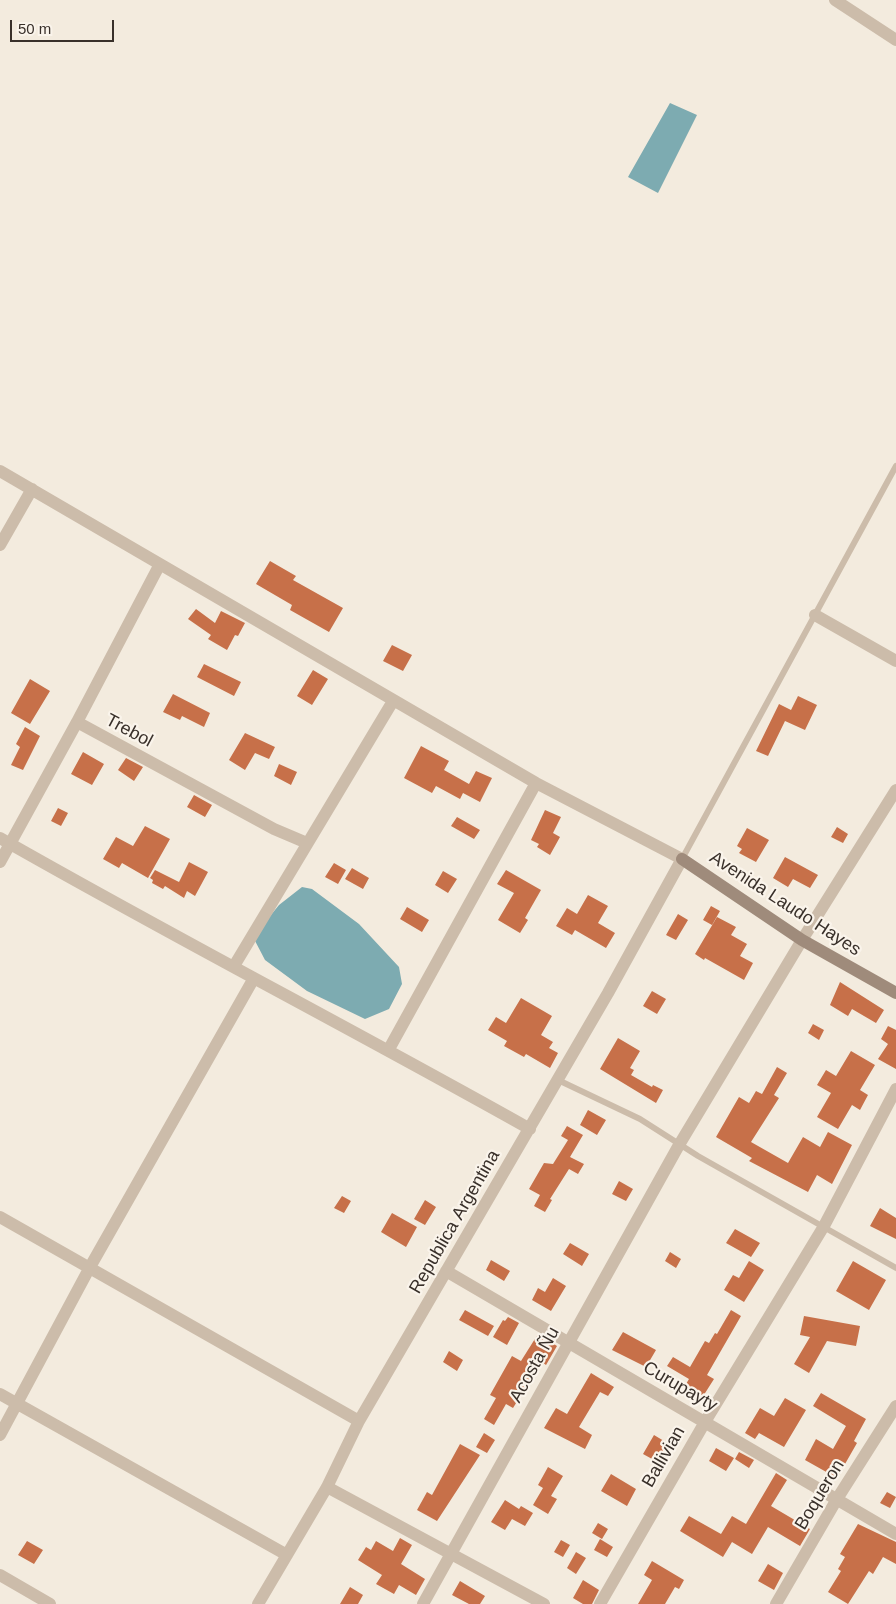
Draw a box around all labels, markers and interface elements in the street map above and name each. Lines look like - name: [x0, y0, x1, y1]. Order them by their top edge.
- scale bar: [12, 10, 116, 42]
- text: 50 m: [18, 20, 51, 37]
- street label: Trebol: [102, 710, 156, 752]
- street label: Avenida Laudo Hayes: [705, 847, 865, 961]
- street label: Republica Argentina: [405, 1146, 505, 1298]
- street label: Acosta Ñu: [505, 1323, 565, 1407]
- street label: Curupayty: [639, 1357, 721, 1417]
- street label: Ballivian: [638, 1423, 690, 1491]
- street label: Boqueron: [791, 1456, 849, 1534]

